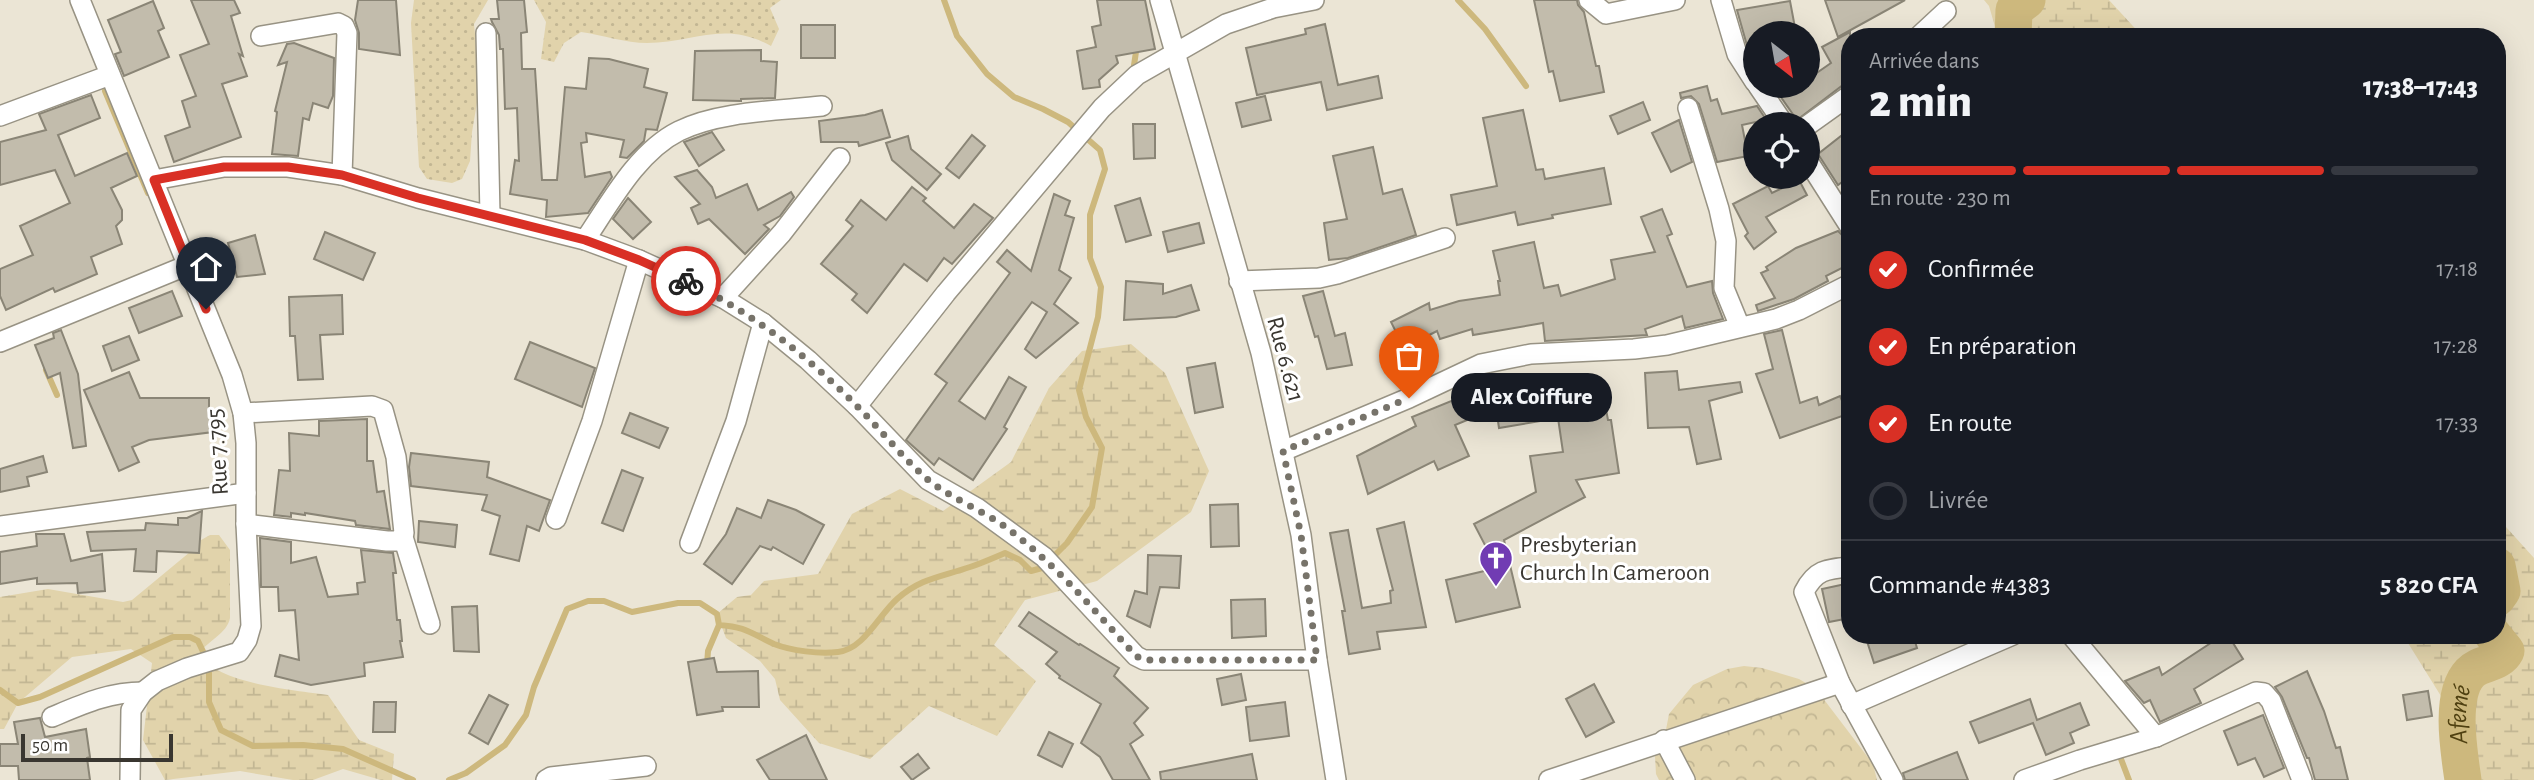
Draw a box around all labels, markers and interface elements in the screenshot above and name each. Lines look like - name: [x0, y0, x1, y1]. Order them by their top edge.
- north arrow: [1743, 21, 1820, 98]
- map controls: [1743, 21, 1820, 189]
- text: Arrivée dans: [1869, 50, 1980, 73]
- text: 17:38–17:43: [2363, 74, 2478, 100]
- text: 2 min: [1869, 79, 1972, 125]
- button: locate: [1743, 112, 1820, 189]
- text: En route · 230 m: [1869, 187, 2011, 210]
- pin: [176, 237, 236, 309]
- courier: [651, 246, 721, 316]
- icon: home: [187, 248, 225, 286]
- icon: check: [1869, 251, 1907, 289]
- text: Confirmée: [1928, 256, 2034, 282]
- text: 17:18: [2436, 258, 2478, 281]
- icon: bike: [667, 262, 705, 300]
- street label: Rue 6.621: [1262, 314, 1308, 405]
- pin: [1379, 326, 1439, 398]
- icon: check: [1869, 328, 1907, 366]
- text: En préparation: [1928, 333, 2077, 359]
- text: 17:28: [2434, 335, 2478, 358]
- icon: bag: [1390, 337, 1428, 375]
- callout: Alex Coiffure: [1451, 374, 1612, 422]
- text: Alex Coiffure: [1471, 386, 1592, 409]
- icon: check: [1869, 405, 1907, 443]
- street label: Rue 7.795: [203, 408, 233, 496]
- text: En route: [1928, 410, 2012, 436]
- text: 17:33: [2436, 412, 2478, 435]
- text: Livrée: [1928, 487, 1988, 513]
- place label: Presbyterian Church In Cameroon: [1520, 533, 1710, 585]
- church icon: Presbyterian Church In Cameroon: [1477, 539, 1515, 588]
- text: Commande #4383: [1869, 572, 2050, 598]
- text: 5 820 CFA: [2380, 572, 2478, 598]
- water label: Afemé: [2445, 681, 2476, 746]
- scale bar: [21, 731, 173, 763]
- text: 50 m: [32, 736, 68, 755]

